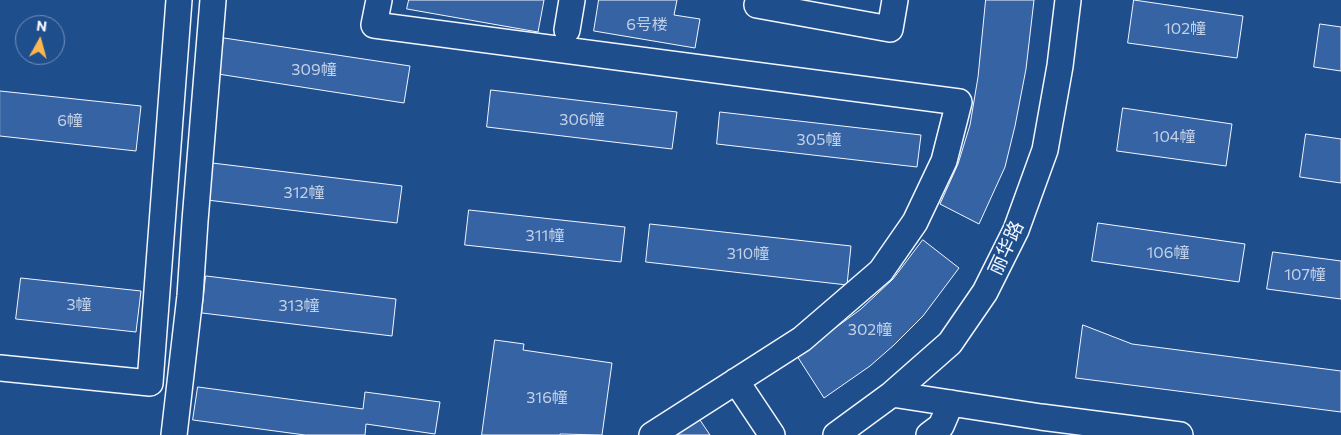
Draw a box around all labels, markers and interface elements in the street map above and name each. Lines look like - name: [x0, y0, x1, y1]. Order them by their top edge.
- north arrow: [15, 15, 65, 65]
- house number: 6号楼: [626, 15, 668, 35]
- text: N: [36, 17, 48, 35]
- house number: 102幢: [1164, 19, 1206, 39]
- house number: 309幢: [291, 60, 337, 80]
- house number: 306幢: [559, 110, 605, 130]
- house number: 6幢: [57, 111, 83, 131]
- house number: 104幢: [1153, 127, 1195, 147]
- house number: 305幢: [797, 130, 841, 150]
- house number: 312幢: [284, 183, 324, 203]
- street label: 丽华路: [984, 217, 1028, 279]
- house number: 311幢: [526, 226, 564, 246]
- house number: 106幢: [1147, 243, 1189, 263]
- house number: 310幢: [727, 244, 769, 264]
- house number: 107幢: [1284, 265, 1326, 285]
- house number: 3幢: [66, 295, 92, 315]
- house number: 313幢: [278, 296, 320, 316]
- house number: 302幢: [848, 320, 892, 340]
- house number: 316幢: [526, 388, 568, 408]

